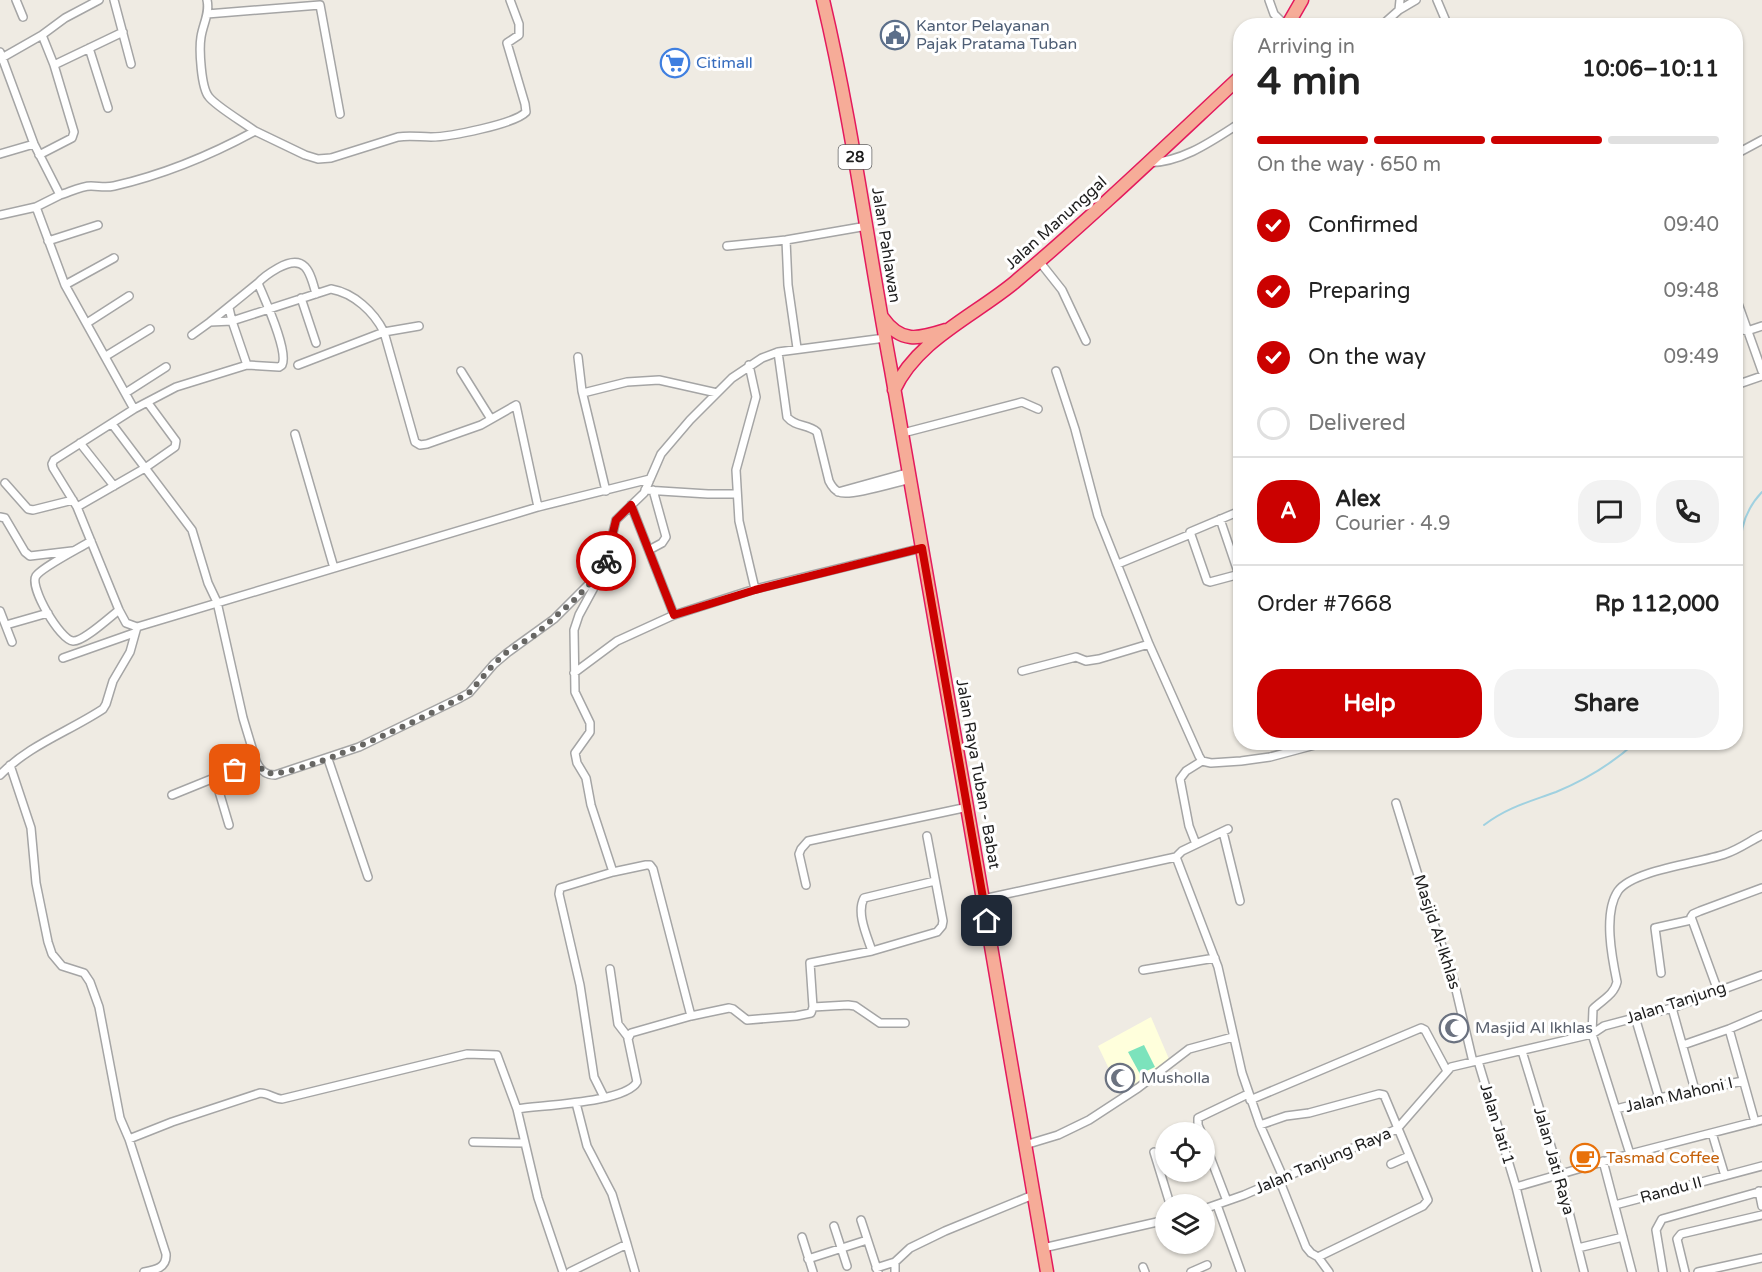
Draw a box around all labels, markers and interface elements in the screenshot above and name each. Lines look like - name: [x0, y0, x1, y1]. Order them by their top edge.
- place label: Kantor Pelayanan Pajak Pratama Tuban: [916, 16, 1077, 54]
- public building icon: Kantor Pelayanan Pajak Pratama Tuban: [879, 19, 911, 51]
- text: Arriving in: [1257, 35, 1355, 59]
- supermarket icon: Citimall: [659, 47, 691, 79]
- place label: Citimall: [696, 53, 753, 73]
- text: 10:06–10:11: [1582, 56, 1719, 82]
- text: 4 min: [1257, 58, 1361, 105]
- road number: 28: [838, 145, 872, 169]
- text: On the way · 650 m: [1257, 153, 1441, 177]
- street label: Jalan Manunggal: [1001, 172, 1111, 274]
- street label: Jalan Pahlawan: [867, 186, 905, 304]
- icon: check: [1257, 209, 1290, 242]
- text: Confirmed: [1308, 212, 1418, 238]
- text: 09:40: [1664, 213, 1719, 237]
- icon: check: [1257, 275, 1290, 308]
- text: Preparing: [1308, 278, 1411, 304]
- text: 09:48: [1664, 279, 1719, 303]
- icon: check: [1257, 341, 1290, 374]
- text: On the way: [1308, 344, 1426, 370]
- text: 09:49: [1664, 345, 1719, 369]
- text: Delivered: [1308, 410, 1406, 436]
- button: chat: [1578, 480, 1641, 543]
- button: phone: [1656, 480, 1719, 543]
- text: Alex: [1335, 486, 1381, 512]
- text: A: [1280, 498, 1297, 524]
- text: Courier · 4.9: [1335, 512, 1450, 536]
- courier: [576, 531, 636, 591]
- icon: bike: [590, 545, 623, 578]
- text: Order #7668: [1257, 591, 1392, 617]
- text: Rp 112,000: [1595, 591, 1719, 617]
- button: Help: [1257, 669, 1482, 738]
- button: Share: [1494, 669, 1719, 738]
- street label: Jalan Raya Tuban - Babat: [951, 677, 1005, 871]
- pin: [209, 744, 260, 795]
- icon: bag: [218, 753, 251, 786]
- street label: Masjid Al-Ikhlas: [1409, 872, 1465, 992]
- pin: [961, 895, 1012, 946]
- icon: home: [970, 904, 1003, 937]
- street label: Jalan Tanjung: [1623, 977, 1729, 1029]
- mosque icon: Masjid Al Ikhlas: [1438, 1012, 1470, 1044]
- place label: Masjid Al Ikhlas: [1475, 1018, 1593, 1038]
- mosque icon: Musholla: [1104, 1062, 1136, 1094]
- place label: Musholla: [1141, 1068, 1210, 1088]
- street label: Jalan Mahoni I: [1623, 1073, 1735, 1117]
- street label: Jalan Jati 1: [1475, 1081, 1519, 1167]
- street label: Jalan Jati Raya: [1529, 1105, 1579, 1217]
- map controls: [1155, 1122, 1215, 1254]
- button: locate: [1155, 1122, 1215, 1182]
- street label: Jalan Tanjung Raya: [1252, 1123, 1394, 1199]
- cafe icon: Tasmad Coffee: [1569, 1142, 1601, 1174]
- place label: Tasmad Coffee: [1606, 1148, 1720, 1168]
- street label: Randu II: [1638, 1172, 1704, 1208]
- button: layers: [1155, 1194, 1215, 1254]

